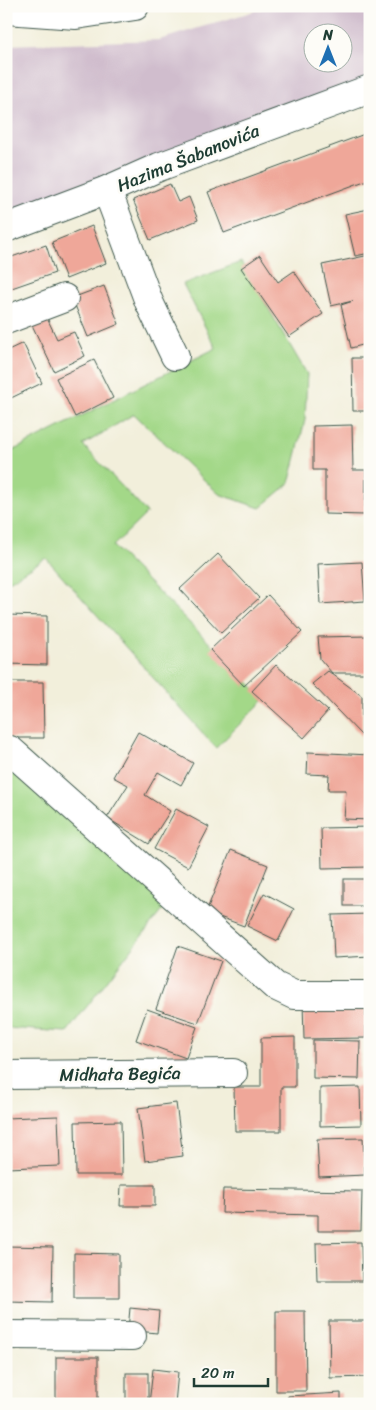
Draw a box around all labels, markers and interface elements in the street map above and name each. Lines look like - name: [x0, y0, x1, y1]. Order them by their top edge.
- north arrow: [304, 22, 354, 72]
- text: N: [322, 23, 333, 48]
- street label: Hazima Šabanovića: [112, 114, 265, 201]
- street label: Midhata Begića: [59, 1057, 181, 1091]
- scale bar: [194, 1355, 267, 1387]
- text: 20 m: [201, 1360, 235, 1386]

